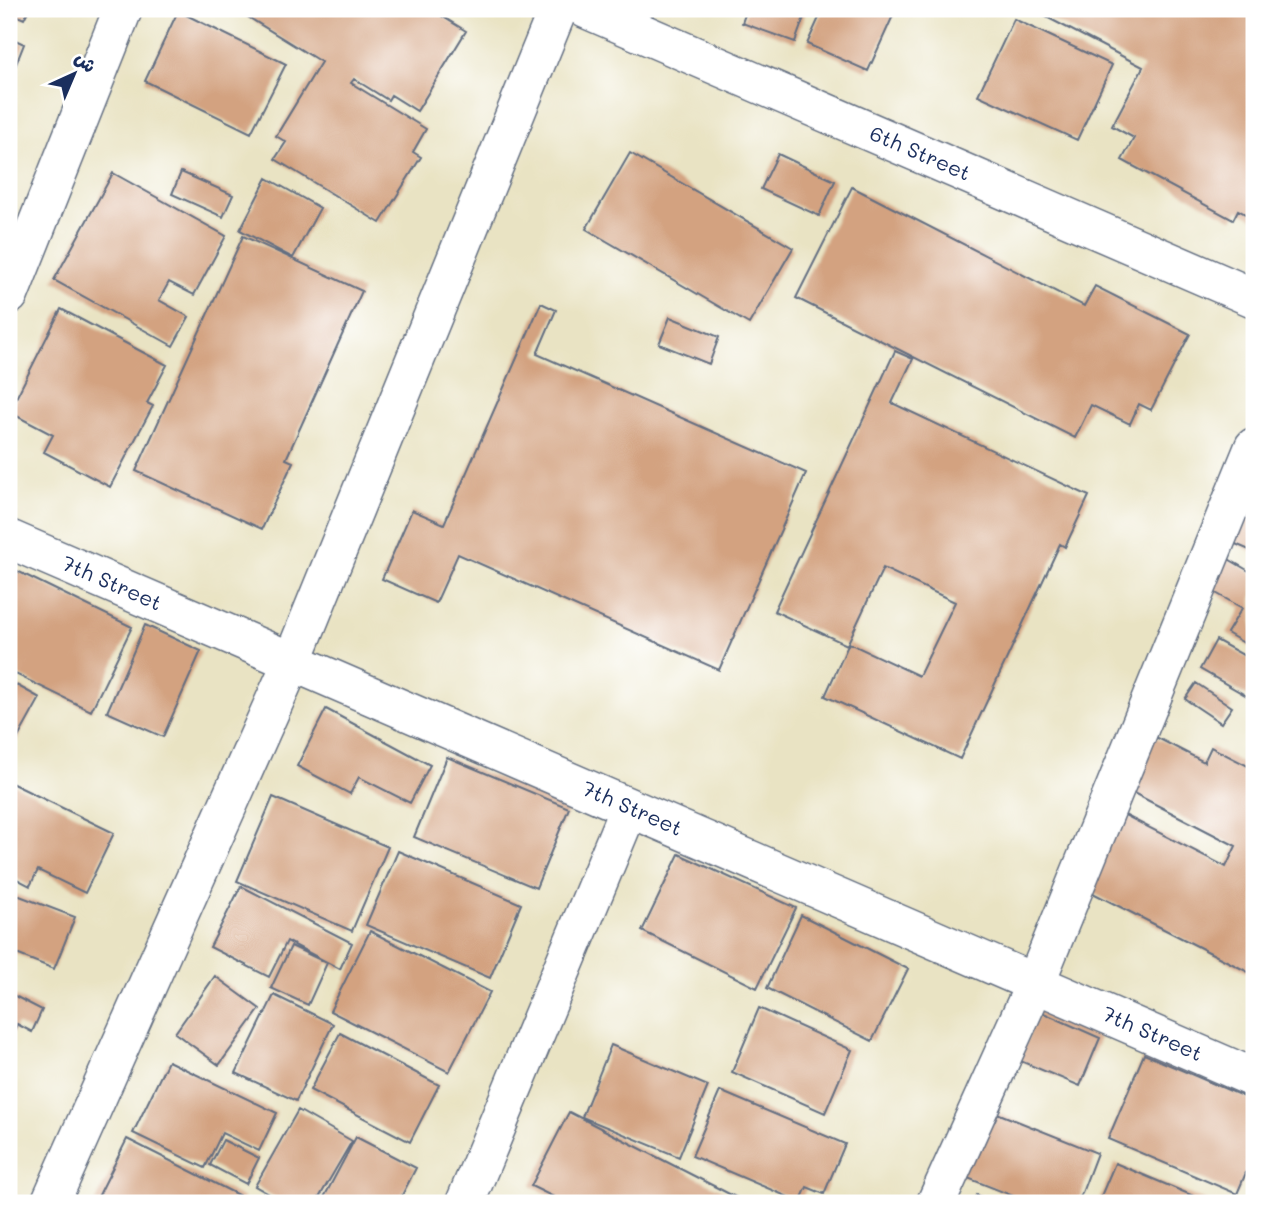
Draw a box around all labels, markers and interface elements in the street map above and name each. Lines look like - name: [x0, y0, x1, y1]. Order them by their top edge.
- north arrow: [38, 38, 108, 108]
- text: ش: [70, 45, 102, 78]
- street label: 6th Street: [866, 118, 975, 186]
- street label: 7th Street: [58, 549, 167, 616]
- street label: 7th Street: [579, 774, 687, 841]
- street label: 7th Street: [1099, 999, 1207, 1066]

